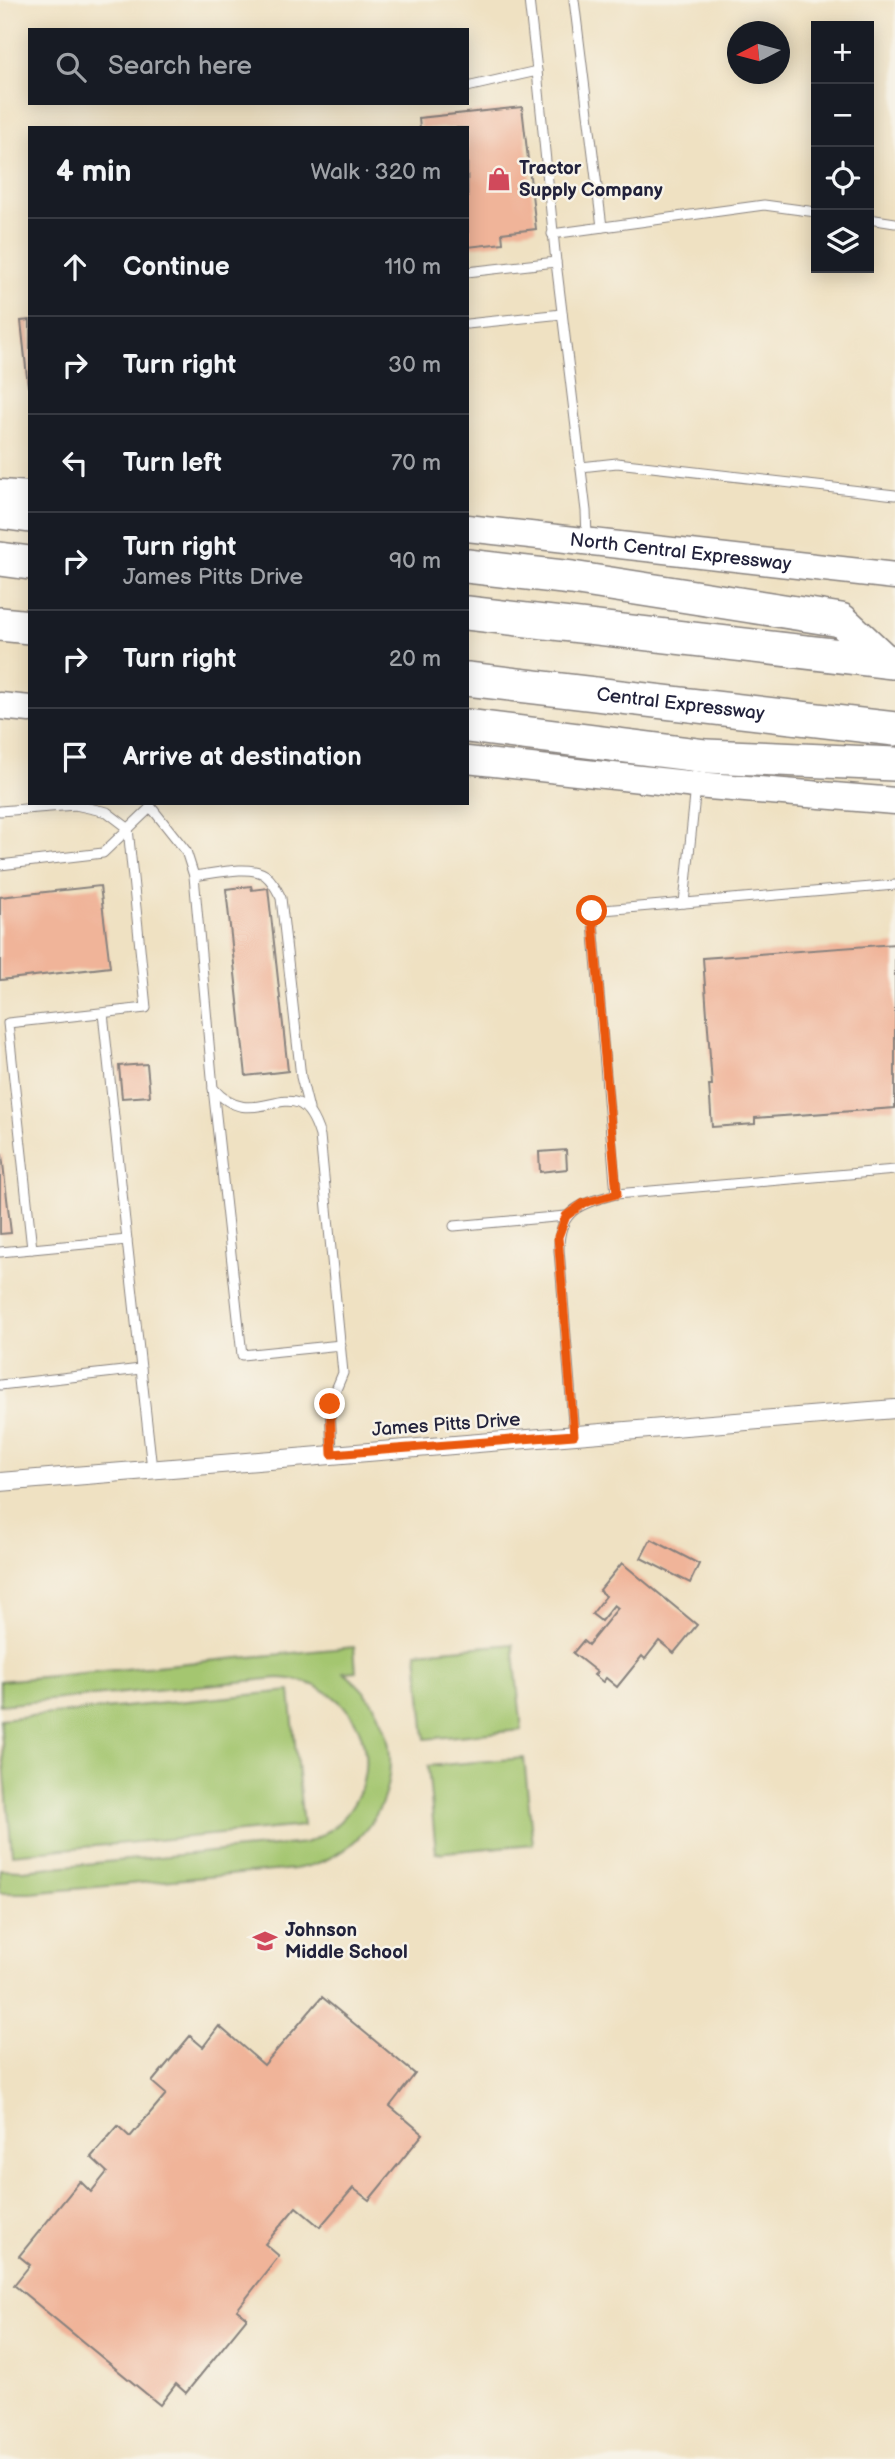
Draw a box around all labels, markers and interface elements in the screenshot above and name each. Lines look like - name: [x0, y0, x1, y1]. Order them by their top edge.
- north arrow: [727, 21, 790, 84]
- map controls: [811, 21, 874, 273]
- button: +: [811, 21, 874, 84]
- search box: [28, 28, 469, 105]
- icon: search: [52, 48, 90, 86]
- text: Search here: [108, 51, 252, 82]
- button: −: [811, 84, 874, 147]
- button: locate: [811, 147, 874, 210]
- text: 4 min: [56, 154, 131, 190]
- place label: Tractor Supply Company: [519, 157, 663, 202]
- text: Walk · 320 m: [310, 158, 441, 186]
- shop icon: Tractor Supply Company: [485, 165, 513, 193]
- button: layers: [811, 210, 874, 273]
- icon: ahead: [56, 248, 94, 286]
- text: Continue: [123, 252, 230, 283]
- text: 110 m: [384, 253, 441, 281]
- icon: right: [56, 346, 94, 384]
- text: Turn right: [123, 350, 236, 381]
- text: 30 m: [388, 351, 441, 379]
- icon: left: [56, 444, 94, 482]
- text: Turn left: [123, 448, 222, 479]
- text: 70 m: [391, 449, 441, 477]
- street label: North Central Expressway: [569, 528, 793, 576]
- text: Turn right: [123, 532, 236, 563]
- icon: right: [56, 542, 94, 580]
- text: 90 m: [389, 547, 441, 575]
- text: James Pitts Drive: [123, 563, 303, 591]
- icon: right: [56, 640, 94, 678]
- text: Turn right: [123, 644, 236, 675]
- text: 20 m: [389, 645, 441, 673]
- street label: Central Expressway: [595, 683, 766, 725]
- icon: arrive: [56, 738, 94, 776]
- text: Arrive at destination: [123, 742, 362, 773]
- route start: [576, 895, 607, 926]
- route end: [314, 1388, 345, 1419]
- street label: James Pitts Drive: [371, 1408, 521, 1442]
- place label: Johnson Middle School: [285, 1919, 408, 1964]
- school or university icon: Johnson Middle School: [251, 1927, 279, 1955]

